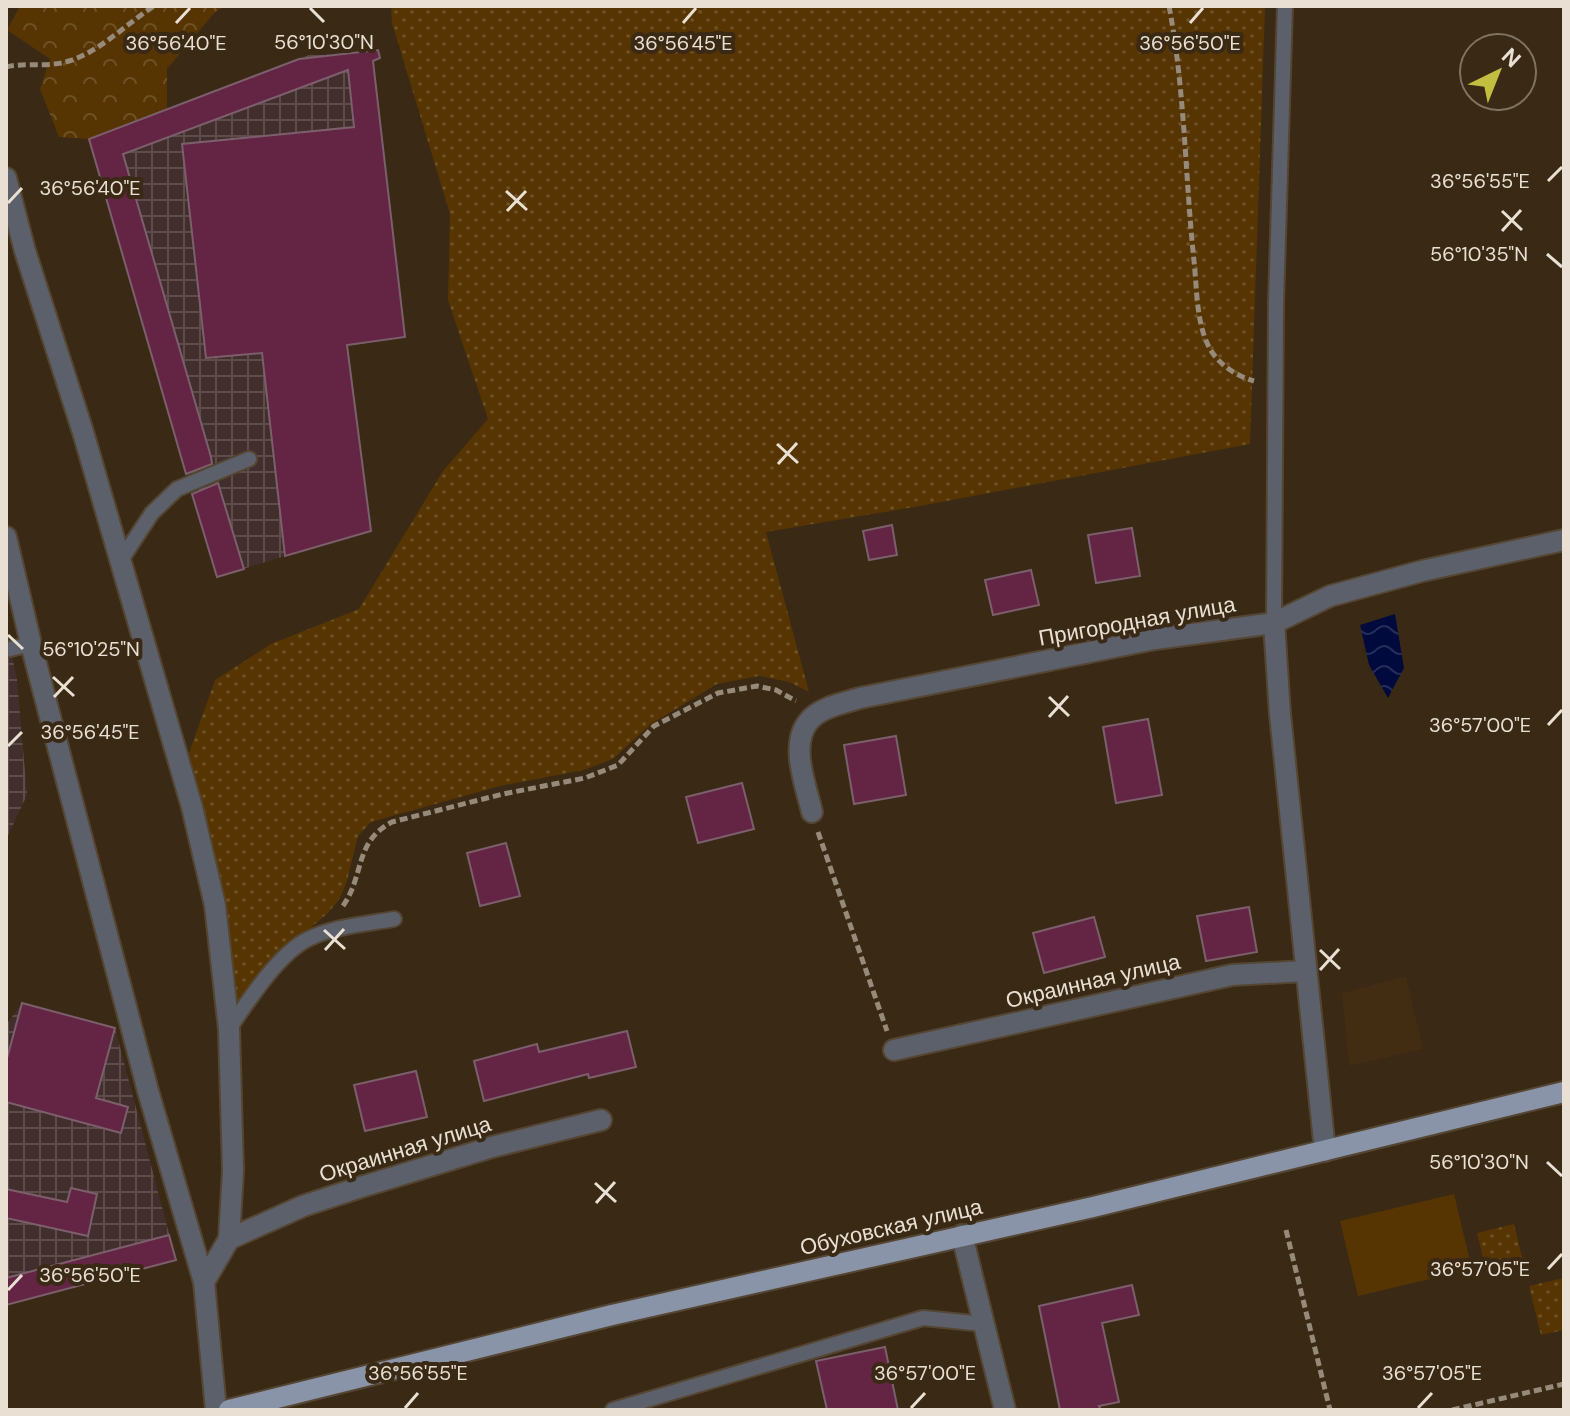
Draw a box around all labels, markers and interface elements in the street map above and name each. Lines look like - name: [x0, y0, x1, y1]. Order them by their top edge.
- text: 56°10'30"N: [274, 29, 374, 55]
- text: 36°56'40"E: [125, 30, 227, 56]
- text: 36°56'45"E: [633, 30, 733, 56]
- text: 36°56'50"E: [1139, 30, 1241, 56]
- north arrow: [1458, 32, 1538, 112]
- text: N: [1496, 42, 1527, 74]
- text: 36°56'55"E: [1430, 168, 1530, 194]
- text: 36°56'40"E: [39, 175, 141, 201]
- text: 56°10'35"N: [1430, 241, 1528, 267]
- street label: Пригородная улица: [1036, 589, 1239, 653]
- text: 56°10'25"N: [42, 636, 140, 662]
- text: 36°57'00"E: [1429, 712, 1531, 738]
- text: 36°56'45"E: [40, 719, 140, 745]
- street label: Окраинная улица: [1003, 947, 1184, 1015]
- street label: Окраинная улица: [316, 1109, 495, 1189]
- text: 56°10'30"N: [1429, 1149, 1529, 1175]
- street label: Обуховская улица: [797, 1192, 986, 1262]
- text: 36°57'05"E: [1430, 1256, 1530, 1282]
- text: 36°56'50"E: [39, 1262, 141, 1288]
- text: 36°56'55"E: [368, 1360, 468, 1386]
- text: 36°57'00"E: [874, 1360, 976, 1386]
- text: 36°57'05"E: [1382, 1360, 1482, 1386]

